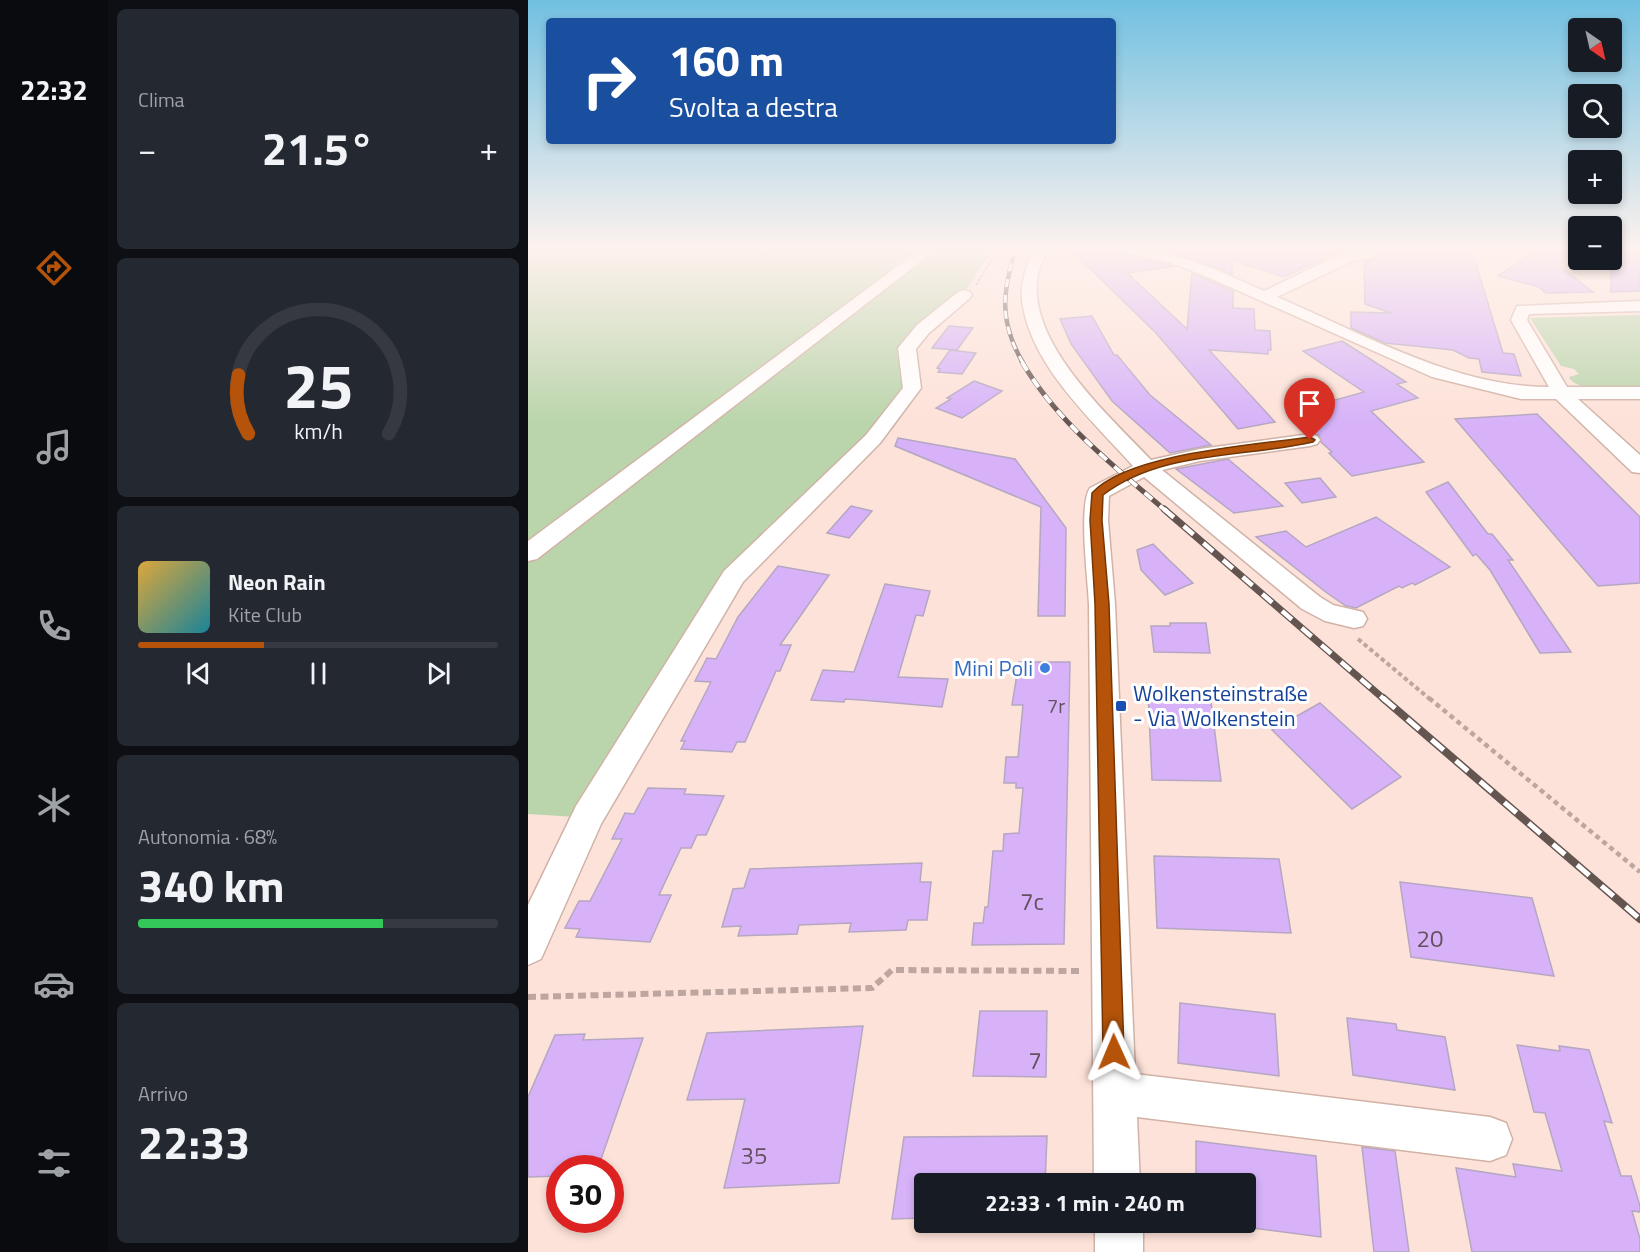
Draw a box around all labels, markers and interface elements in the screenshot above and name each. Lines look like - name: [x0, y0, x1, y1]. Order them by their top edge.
- north arrow: [1568, 18, 1622, 72]
- map controls: [1568, 18, 1622, 270]
- text: 160 m: [669, 28, 784, 92]
- icon: right: [570, 42, 648, 120]
- text: 22:32: [20, 69, 88, 110]
- text: Clima: [138, 84, 185, 115]
- button: search: [1568, 84, 1622, 138]
- text: Svolta a destra: [669, 86, 838, 127]
- text: 21.5°: [262, 114, 374, 182]
- text: −: [138, 124, 156, 174]
- text: +: [480, 124, 498, 174]
- button: +: [1568, 150, 1622, 204]
- button: −: [1568, 216, 1622, 270]
- icon: directions: [33, 247, 75, 289]
- text: 25: [283, 338, 353, 433]
- pin: [1284, 378, 1335, 440]
- icon: arrive: [1293, 387, 1326, 420]
- text: km/h: [294, 416, 342, 448]
- icon: music: [33, 426, 75, 468]
- text: Neon Rain: [228, 565, 326, 599]
- text: Kite Club: [228, 599, 302, 630]
- icon: phone: [33, 605, 75, 647]
- place label: Mini Poli: [954, 651, 1033, 685]
- icon: previous: [182, 657, 215, 690]
- icon: pause: [302, 657, 335, 690]
- icon: next: [422, 657, 455, 690]
- marker: Mini Poli: [1038, 661, 1052, 675]
- place label: Wolkensteinstraße - Via Wolkenstein: [1133, 676, 1308, 735]
- house number: 7r: [1047, 690, 1065, 721]
- marker: Wolkensteinstraße - Via Wolkenstein: [1114, 699, 1128, 713]
- icon: climate: [33, 784, 75, 826]
- text: Autonomia · 68%: [138, 821, 277, 852]
- text: 340 km: [138, 851, 284, 919]
- house number: 7c: [1020, 883, 1044, 919]
- house number: 20: [1417, 920, 1443, 956]
- icon: car: [33, 963, 75, 1005]
- position arrow: [1082, 1020, 1146, 1084]
- house number: 7: [1028, 1042, 1042, 1078]
- text: Arrivo: [138, 1078, 188, 1109]
- text: 22:33: [138, 1108, 250, 1176]
- house number: 35: [741, 1137, 767, 1173]
- icon: filters: [33, 1142, 75, 1184]
- speed limit sign: 30: [546, 1155, 624, 1233]
- text: 22:33 · 1 min · 240 m: [985, 1186, 1185, 1220]

